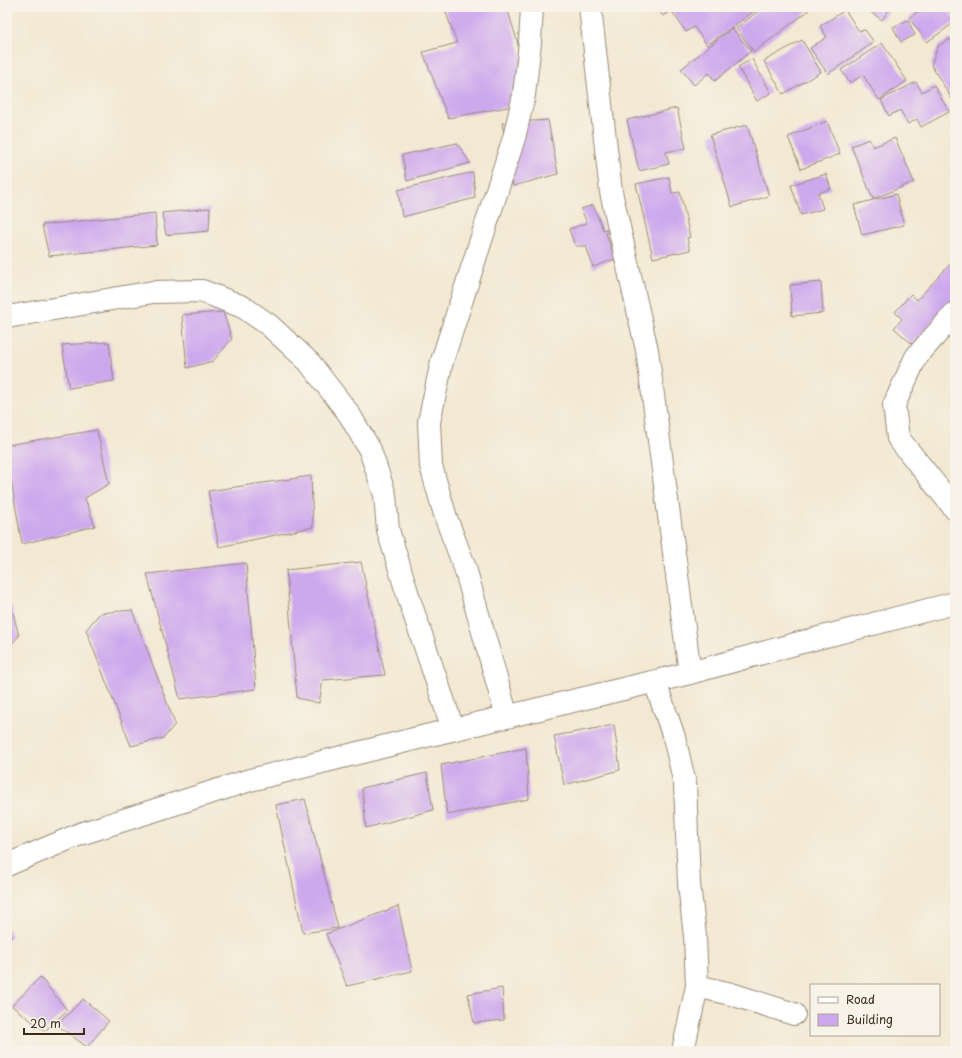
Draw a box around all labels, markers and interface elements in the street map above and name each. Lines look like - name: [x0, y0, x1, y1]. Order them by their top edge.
- legend: [810, 984, 940, 1036]
- text: Road: [846, 990, 875, 1008]
- scale bar: [24, 1010, 84, 1036]
- text: Building: [846, 1010, 893, 1028]
- text: 20 m: [30, 1014, 61, 1032]

